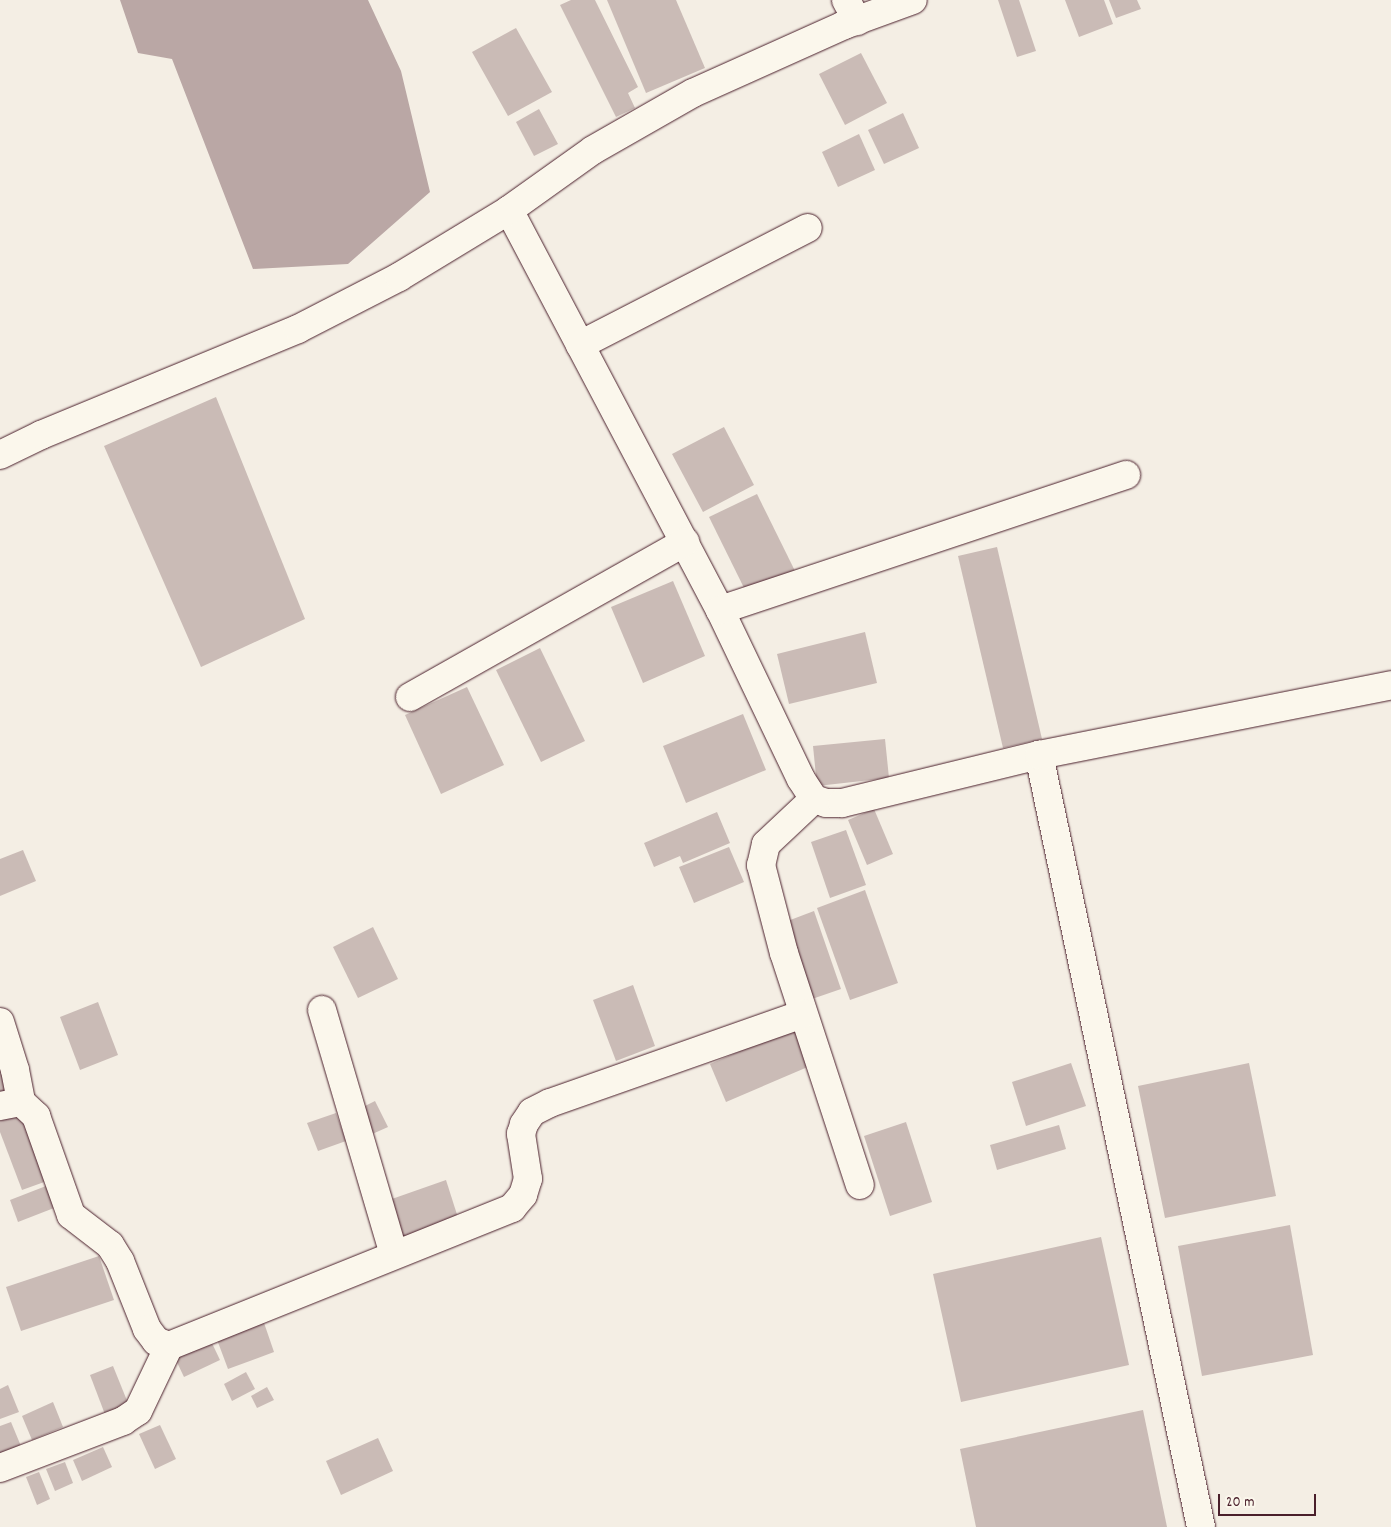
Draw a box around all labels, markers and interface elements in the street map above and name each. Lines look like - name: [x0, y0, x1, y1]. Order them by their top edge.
- scale bar: [1221, 1484, 1318, 1516]
- text: 20 m: [1226, 1492, 1254, 1514]

